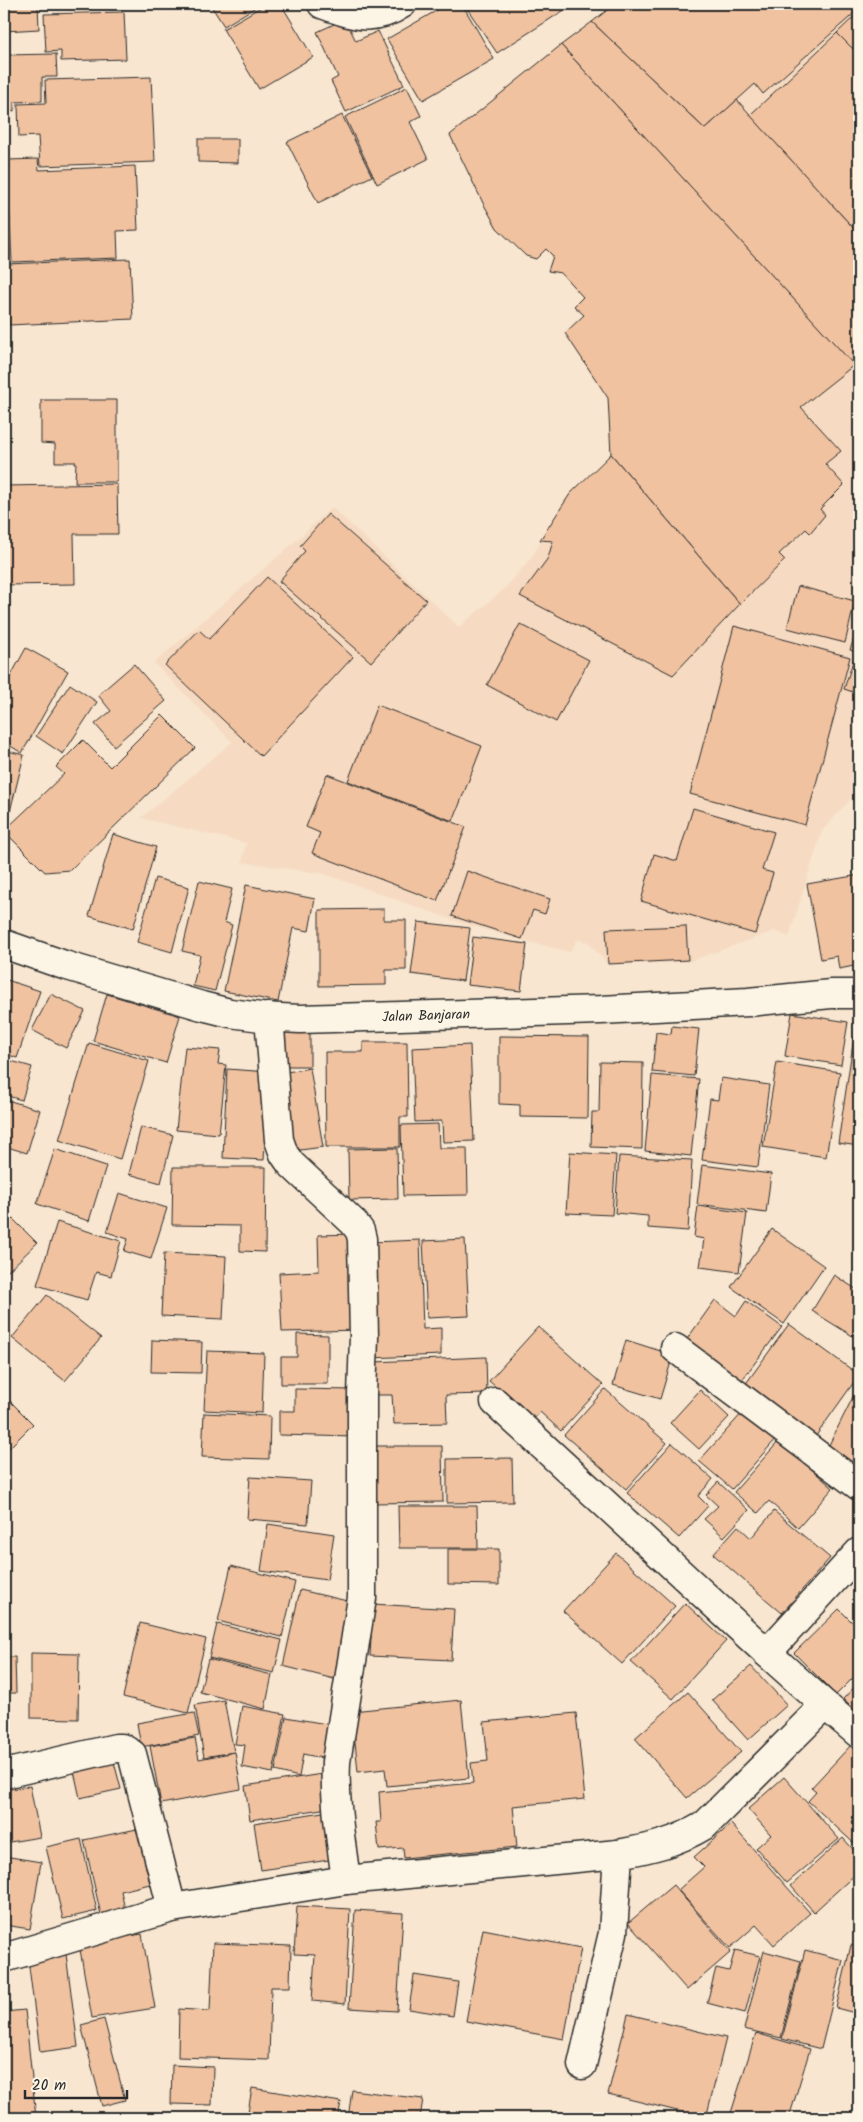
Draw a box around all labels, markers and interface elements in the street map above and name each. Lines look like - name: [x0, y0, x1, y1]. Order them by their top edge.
- street label: Jalan Banjaran: [382, 1003, 470, 1029]
- scale bar: [25, 2067, 128, 2099]
- text: 20 m: [32, 2074, 66, 2098]

